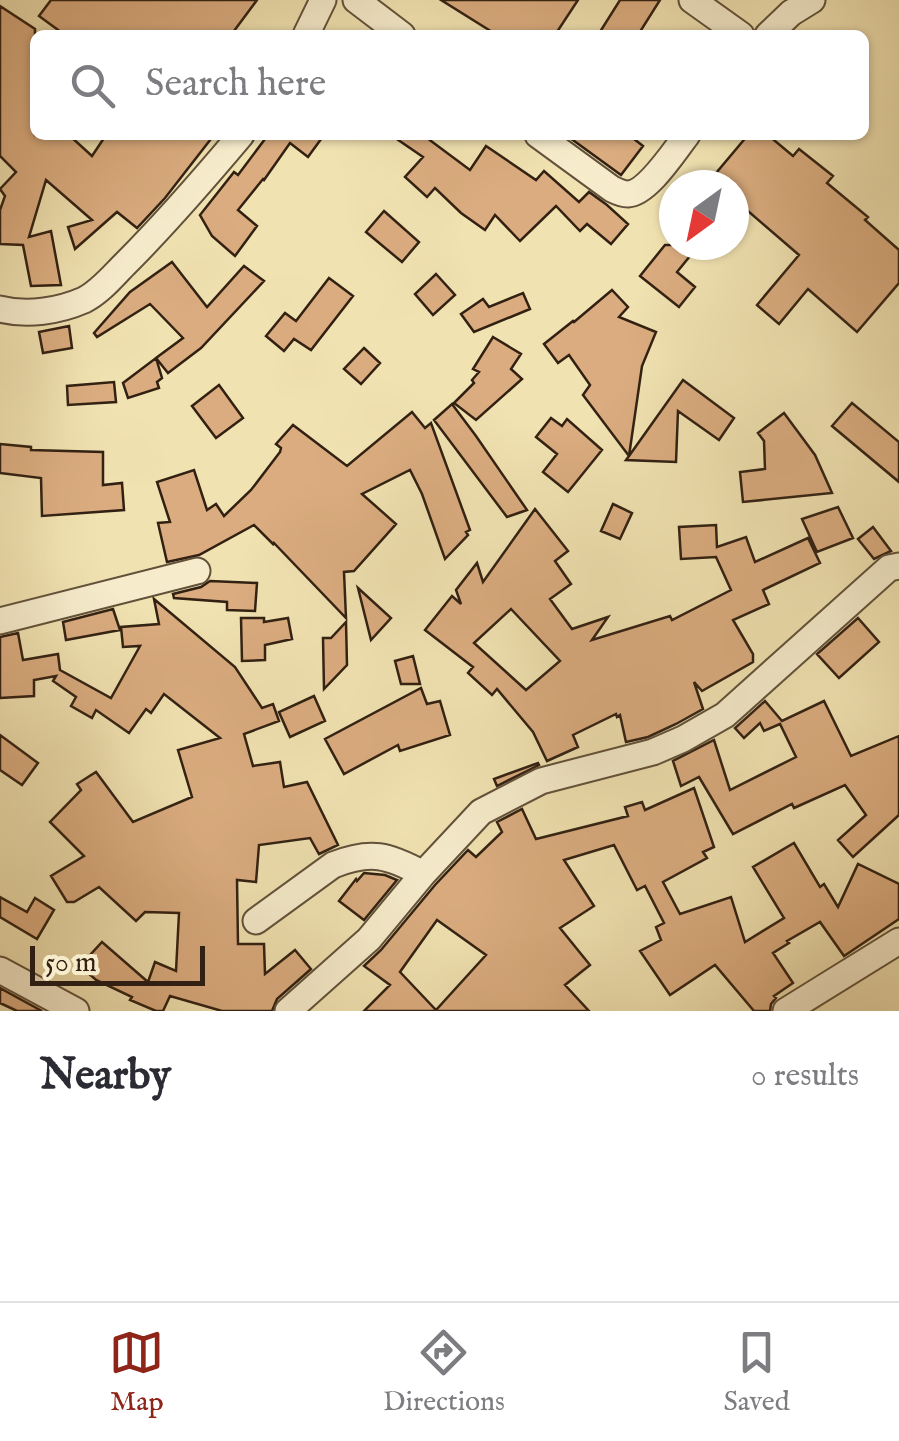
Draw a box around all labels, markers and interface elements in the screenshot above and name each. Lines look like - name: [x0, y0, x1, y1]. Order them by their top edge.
- search box: [30, 30, 869, 140]
- icon: search: [65, 58, 120, 113]
- text: Search here: [145, 61, 326, 109]
- north arrow: [659, 170, 749, 260]
- scale bar: [30, 941, 205, 986]
- text: 50 m: [45, 946, 97, 981]
- text: Nearby: [40, 1050, 171, 1103]
- text: 0 results: [751, 1056, 859, 1097]
- tab: Map: [109, 1325, 164, 1420]
- tab: Directions: [383, 1325, 505, 1420]
- tab: Saved: [723, 1325, 790, 1420]

